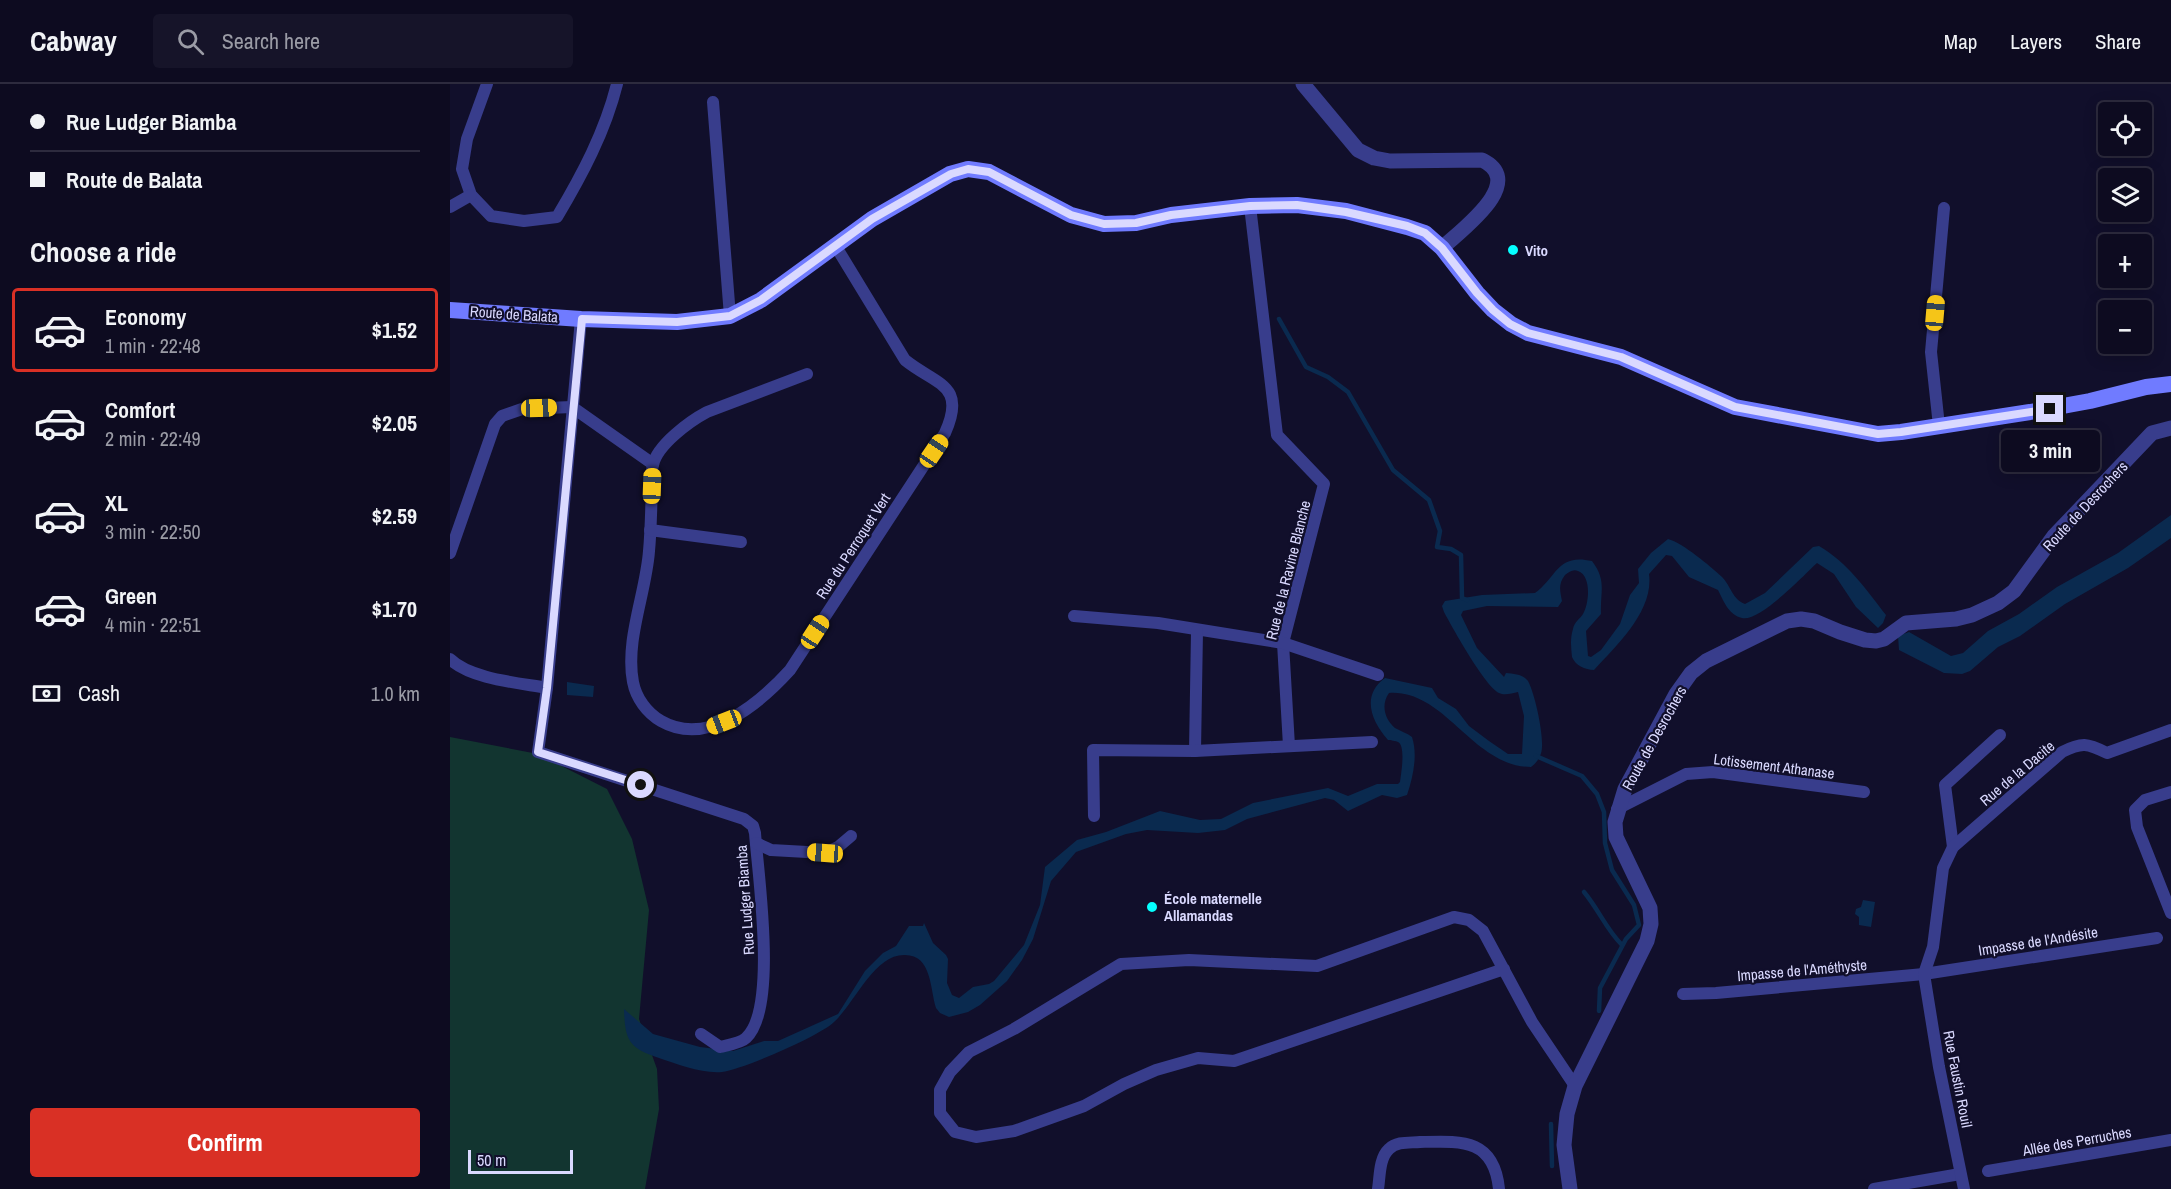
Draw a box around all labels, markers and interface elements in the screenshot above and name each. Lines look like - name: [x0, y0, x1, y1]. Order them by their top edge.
- search box: [153, 14, 573, 68]
- text: Cabway: [30, 22, 117, 60]
- icon: search: [174, 25, 207, 58]
- text: Search here: [222, 26, 320, 56]
- text: Map: [1944, 27, 1977, 56]
- text: Layers: [2010, 27, 2062, 56]
- text: Share: [2095, 27, 2141, 56]
- map controls: [2098, 102, 2152, 354]
- button: locate: [2098, 102, 2152, 156]
- text: Rue Ludger Biamba: [66, 107, 236, 137]
- text: Route de Balata: [66, 165, 202, 195]
- button: layers: [2098, 168, 2152, 222]
- text: Choose a ride: [30, 234, 176, 270]
- button: +: [2098, 234, 2152, 288]
- place label: Vito: [1525, 240, 1548, 261]
- marker: Vito: [1506, 243, 1520, 257]
- car: [1924, 294, 1946, 332]
- street label: Route de Balata: [469, 300, 559, 328]
- button: −: [2098, 300, 2152, 354]
- text: Economy: [105, 302, 186, 332]
- icon: car: [33, 303, 87, 357]
- text: $1.52: [372, 315, 417, 345]
- text: 1 min · 22:48: [105, 332, 201, 359]
- text: Comfort: [105, 395, 175, 425]
- route end: [2036, 395, 2063, 422]
- icon: car: [33, 396, 87, 450]
- car: [521, 398, 557, 418]
- text: $2.05: [372, 408, 417, 438]
- text: 2 min · 22:49: [105, 425, 201, 452]
- callout: 3 min: [2000, 430, 2100, 472]
- car: [916, 431, 952, 471]
- text: 3 min: [2029, 437, 2072, 464]
- street label: Route de Desrochers: [2038, 456, 2132, 556]
- car: [642, 468, 662, 504]
- text: XL: [105, 488, 128, 518]
- street label: Rue du Perroquet Vert: [811, 488, 895, 603]
- icon: car: [33, 489, 87, 543]
- street label: Rue de la Ravine Blanche: [1261, 498, 1316, 642]
- text: $2.59: [372, 501, 417, 531]
- text: 3 min · 22:50: [105, 518, 201, 545]
- text: Green: [105, 581, 157, 611]
- icon: car: [33, 582, 87, 636]
- text: $1.70: [372, 594, 417, 624]
- text: 4 min · 22:51: [105, 611, 201, 638]
- car: [798, 612, 832, 652]
- icon: cash: [30, 677, 63, 710]
- text: Cash: [78, 678, 120, 708]
- text: 1.0 km: [371, 680, 420, 707]
- street label: Route de Desrochers: [1617, 682, 1691, 794]
- car: [704, 707, 744, 737]
- street label: Rue de la Dacite: [1975, 735, 2059, 810]
- street label: Lotissement Athanase: [1712, 748, 1836, 784]
- route start: [627, 771, 654, 798]
- car: [806, 843, 844, 863]
- street label: Rue Ludger Biamba: [731, 844, 759, 956]
- place label: École maternelle Allamandas: [1164, 888, 1262, 926]
- marker: École maternelle Allamandas: [1145, 900, 1159, 914]
- street label: Impasse de l'Andésite: [1977, 921, 2099, 961]
- street label: Impasse de l'Améthyste: [1736, 954, 1868, 986]
- street label: Rue Faustin Rouil: [1938, 1029, 1978, 1129]
- button: Confirm: [30, 1108, 420, 1177]
- street label: Allée des Perruches: [2020, 1121, 2133, 1161]
- scale bar: [468, 1147, 573, 1174]
- text: 50 m: [477, 1149, 506, 1171]

